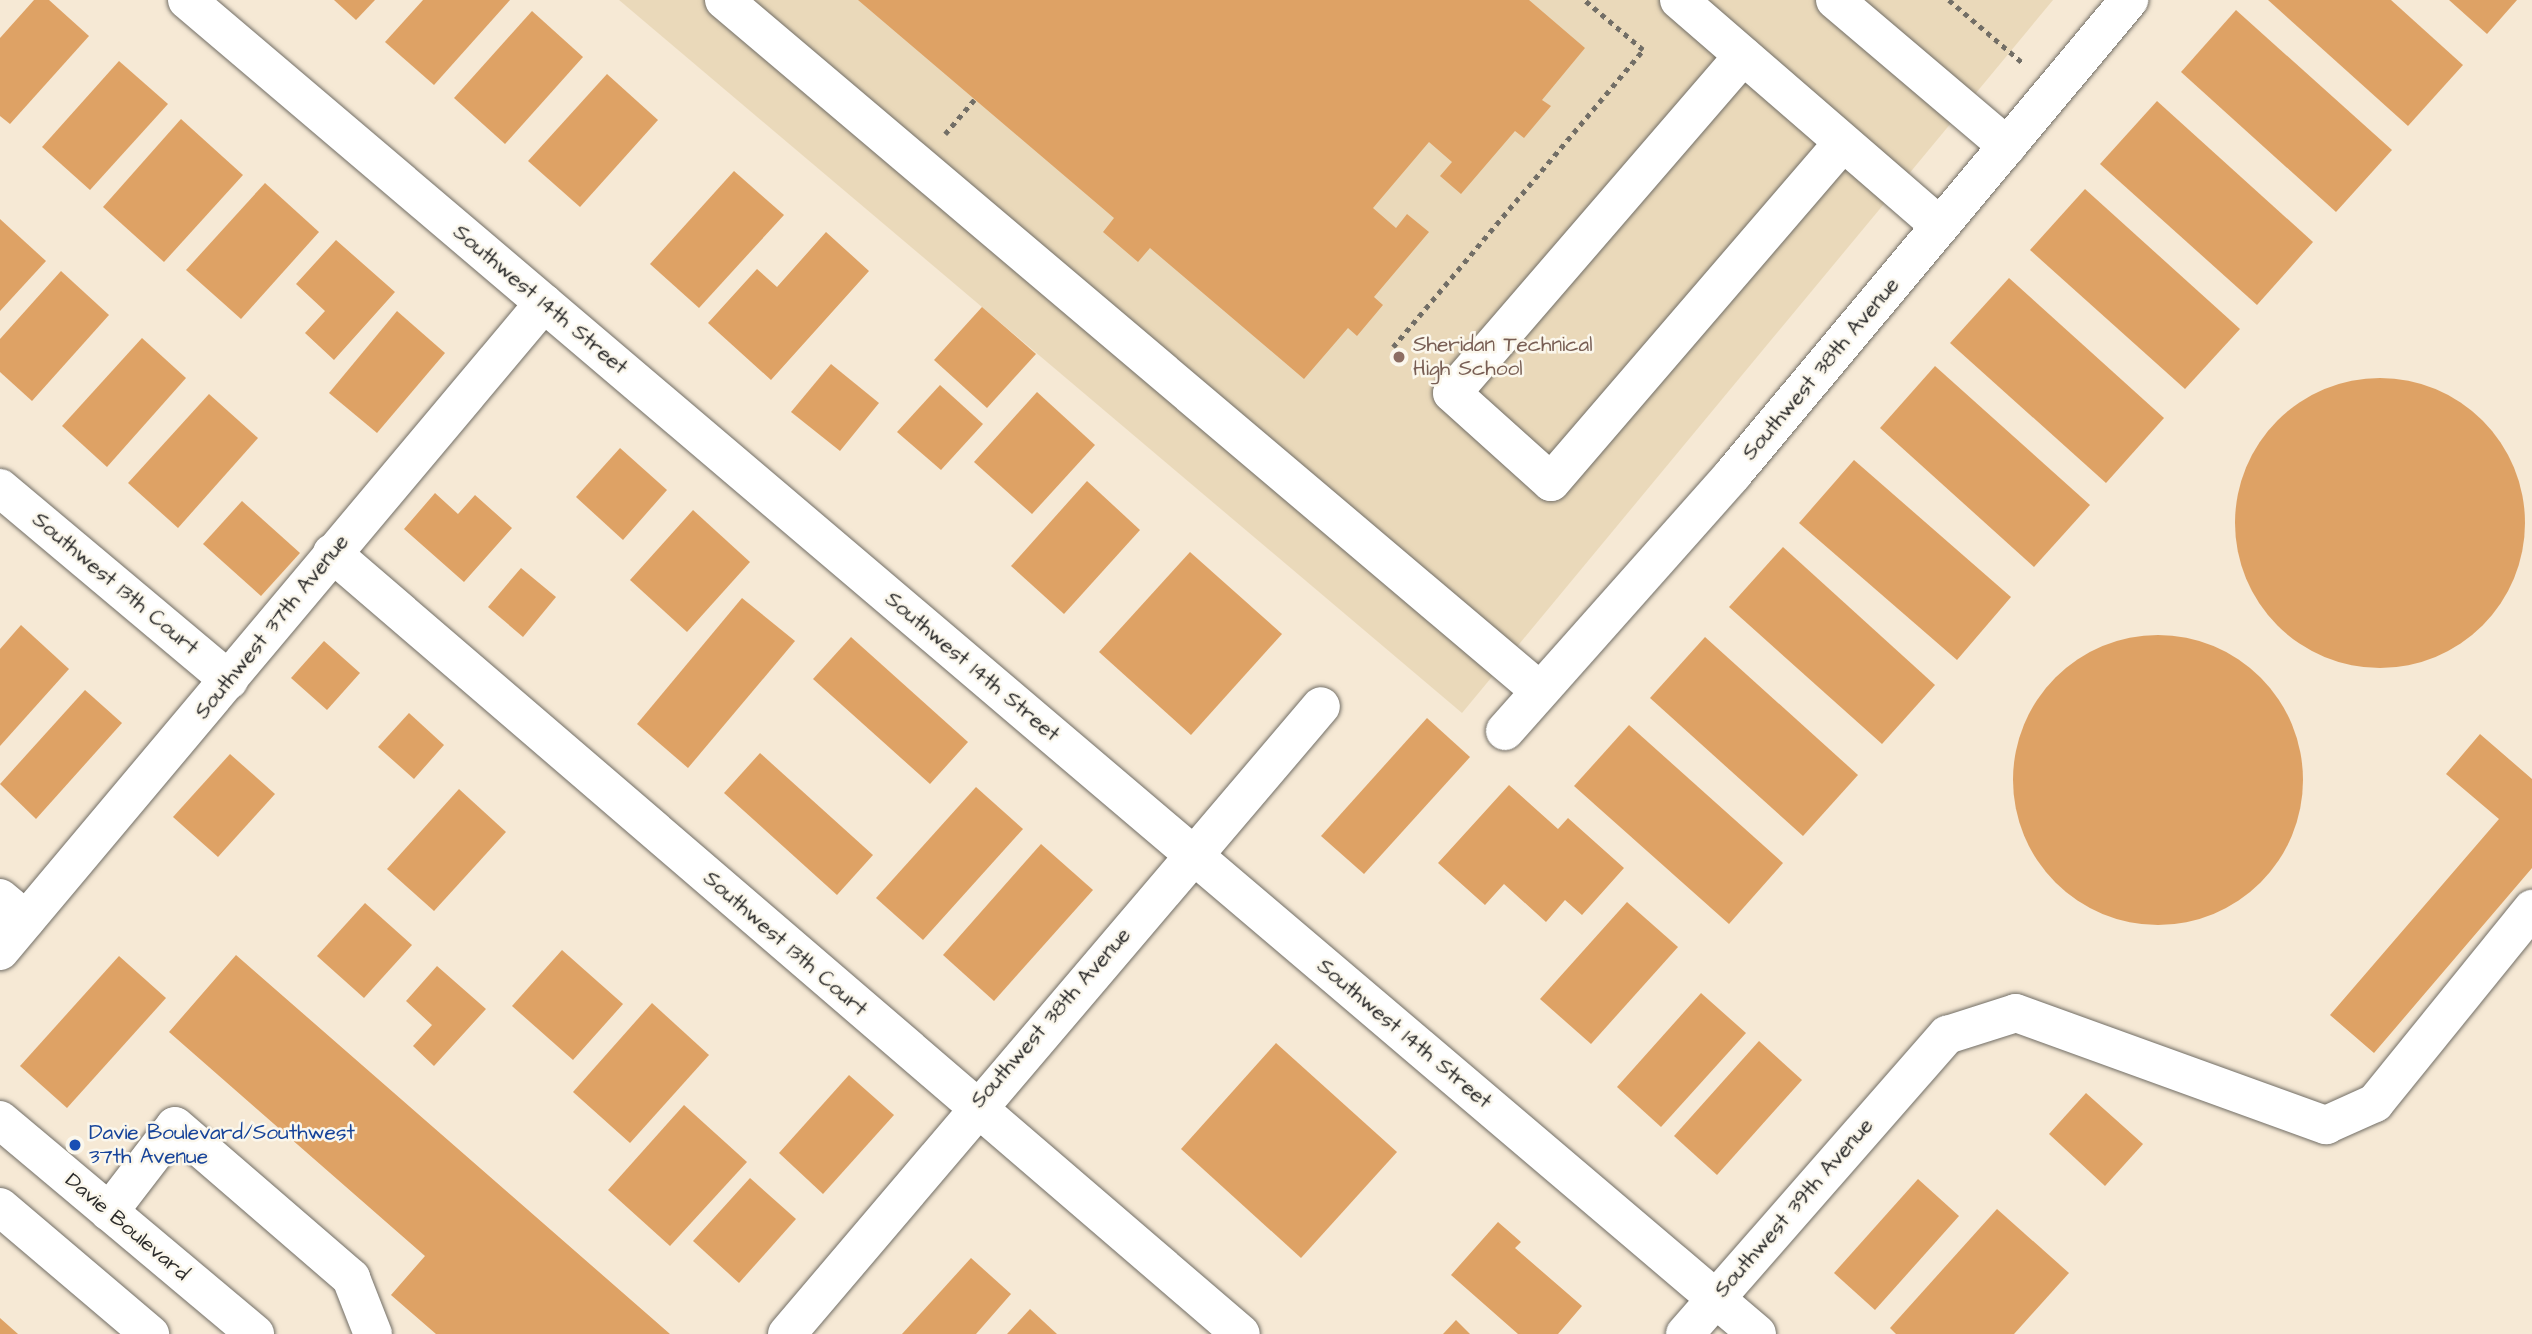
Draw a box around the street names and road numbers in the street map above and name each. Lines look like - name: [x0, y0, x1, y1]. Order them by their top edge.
- street label: Southwest 14th Street: [448, 220, 632, 380]
- street label: Southwest 38th Avenue: [1737, 273, 1905, 465]
- street label: Southwest 13th Court: [27, 507, 203, 661]
- street label: Southwest 37th Avenue: [190, 530, 354, 724]
- street label: Southwest 14th Street: [880, 587, 1064, 747]
- street label: Southwest 13th Court: [698, 866, 872, 1022]
- street label: Southwest 38th Avenue: [966, 923, 1136, 1113]
- street label: Southwest 14th Street: [1312, 954, 1496, 1114]
- street label: Southwest 39th Avenue: [1709, 1113, 1879, 1303]
- street label: Davie Boulevard: [60, 1168, 194, 1286]

